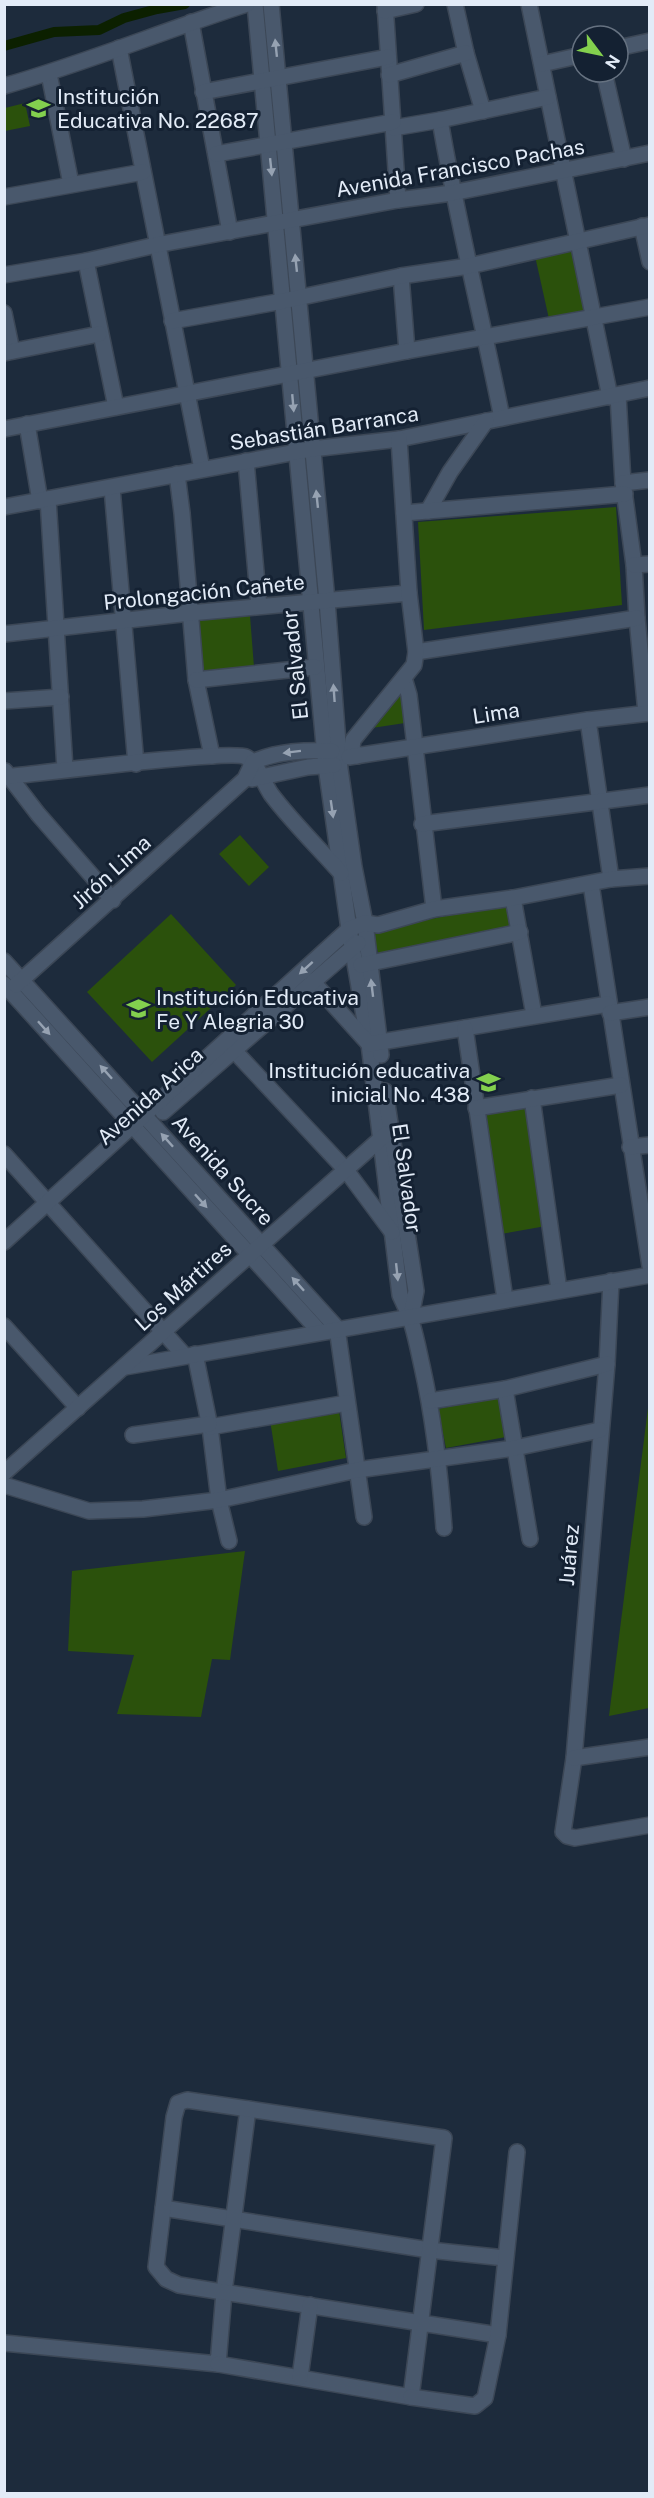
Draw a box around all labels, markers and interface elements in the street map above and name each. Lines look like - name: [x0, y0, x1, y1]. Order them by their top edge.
- north arrow: [570, 24, 630, 84]
- one-way arrow: [271, 38, 280, 57]
- text: N: [601, 51, 624, 72]
- place label: Institución Educativa No. 22687: [57, 84, 259, 133]
- school or university icon: Institución Educativa No. 22687: [26, 95, 52, 121]
- street label: Avenida Francisco Pachas: [334, 134, 586, 202]
- one-way arrow: [266, 158, 276, 177]
- one-way arrow: [291, 253, 300, 272]
- one-way arrow: [288, 394, 298, 413]
- street label: Sebastián Barranca: [228, 401, 420, 455]
- one-way arrow: [312, 489, 322, 508]
- street label: Prolongación Cañete: [102, 569, 306, 615]
- street label: El Salvador: [277, 609, 313, 721]
- one-way arrow: [329, 684, 339, 703]
- street label: Lima: [471, 697, 521, 729]
- one-way arrow: [283, 748, 302, 757]
- one-way arrow: [328, 800, 337, 819]
- street label: Jirón Lima: [66, 830, 156, 914]
- one-way arrow: [298, 961, 313, 975]
- one-way arrow: [368, 979, 377, 998]
- place label: Institución Educativa Fe Y Alegria 30: [156, 985, 359, 1034]
- school or university icon: Institución Educativa Fe Y Alegria 30: [125, 996, 151, 1022]
- one-way arrow: [37, 1020, 51, 1035]
- street label: Avenida Arica: [92, 1042, 208, 1150]
- place label: Institución educativa inicial No. 438: [268, 1058, 470, 1107]
- one-way arrow: [100, 1065, 113, 1080]
- school or university icon: Institución educativa inicial No. 438: [475, 1069, 501, 1095]
- street label: Avenida Sucre: [167, 1110, 279, 1230]
- street label: El Salvador: [387, 1122, 427, 1234]
- one-way arrow: [160, 1132, 174, 1147]
- one-way arrow: [194, 1193, 207, 1208]
- street label: Los Mártires: [130, 1236, 236, 1336]
- one-way arrow: [392, 1263, 402, 1282]
- one-way arrow: [291, 1277, 305, 1292]
- street label: Juárez: [554, 1523, 584, 1587]

